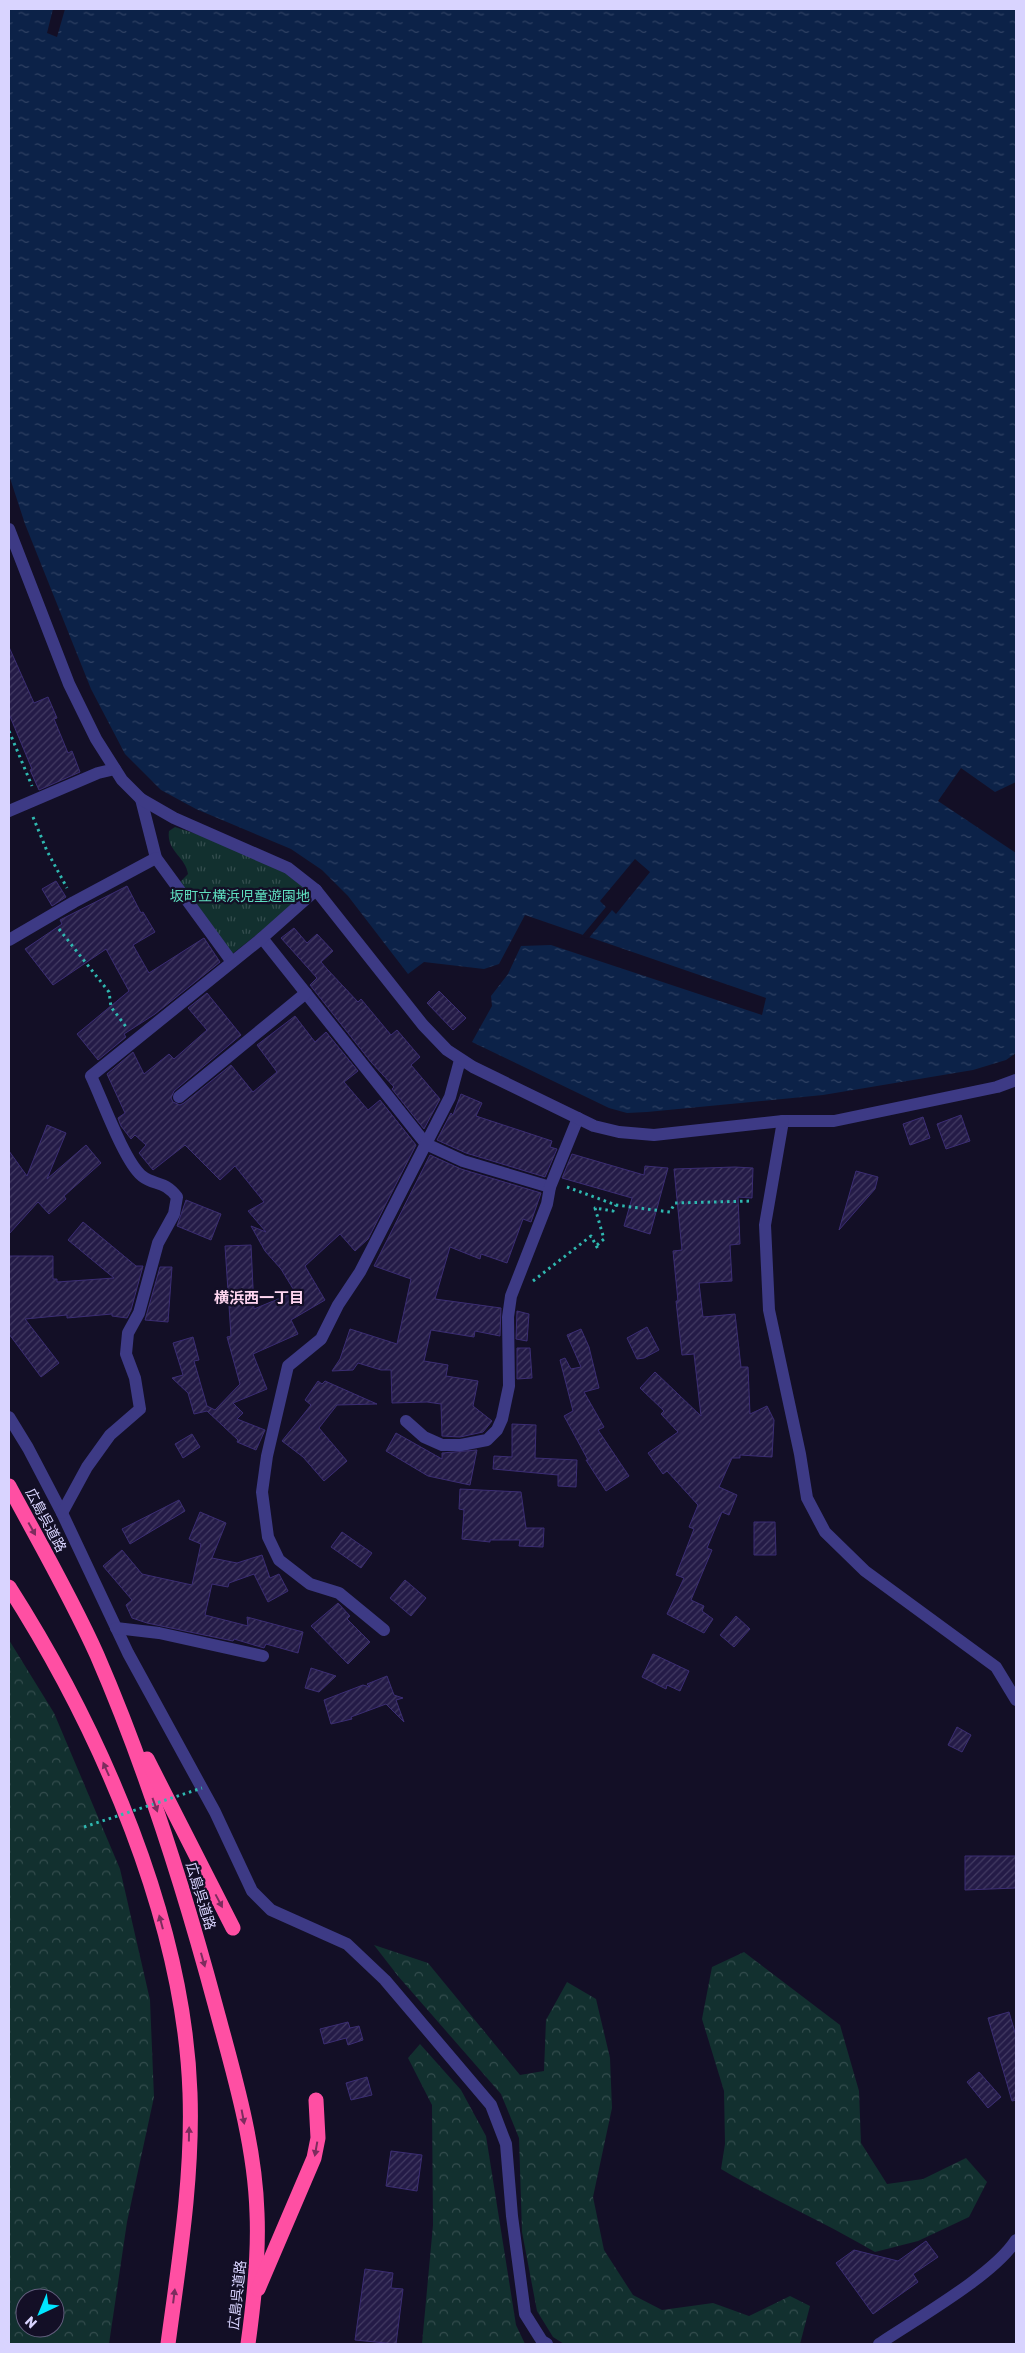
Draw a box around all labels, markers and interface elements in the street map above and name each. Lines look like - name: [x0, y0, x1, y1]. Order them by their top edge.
- park label: 坂町立横浜児童遊園地: [170, 888, 310, 905]
- district label: 横浜西一丁目: [214, 1289, 304, 1307]
- street label: 広島呉道路: [22, 1485, 69, 1555]
- one-way arrow: [28, 1521, 36, 1536]
- one-way arrow: [102, 1762, 110, 1776]
- one-way arrow: [152, 1797, 159, 1812]
- street label: 広島呉道路: [182, 1860, 219, 1932]
- one-way arrow: [215, 1894, 223, 1909]
- one-way arrow: [157, 1915, 165, 1930]
- one-way arrow: [200, 1952, 208, 1967]
- one-way arrow: [239, 2110, 247, 2125]
- one-way arrow: [186, 2126, 194, 2142]
- one-way arrow: [312, 2141, 320, 2156]
- street label: 広島呉道路: [225, 2259, 250, 2331]
- north arrow: [15, 2288, 65, 2338]
- one-way arrow: [170, 2288, 178, 2304]
- text: N: [22, 2312, 41, 2332]

